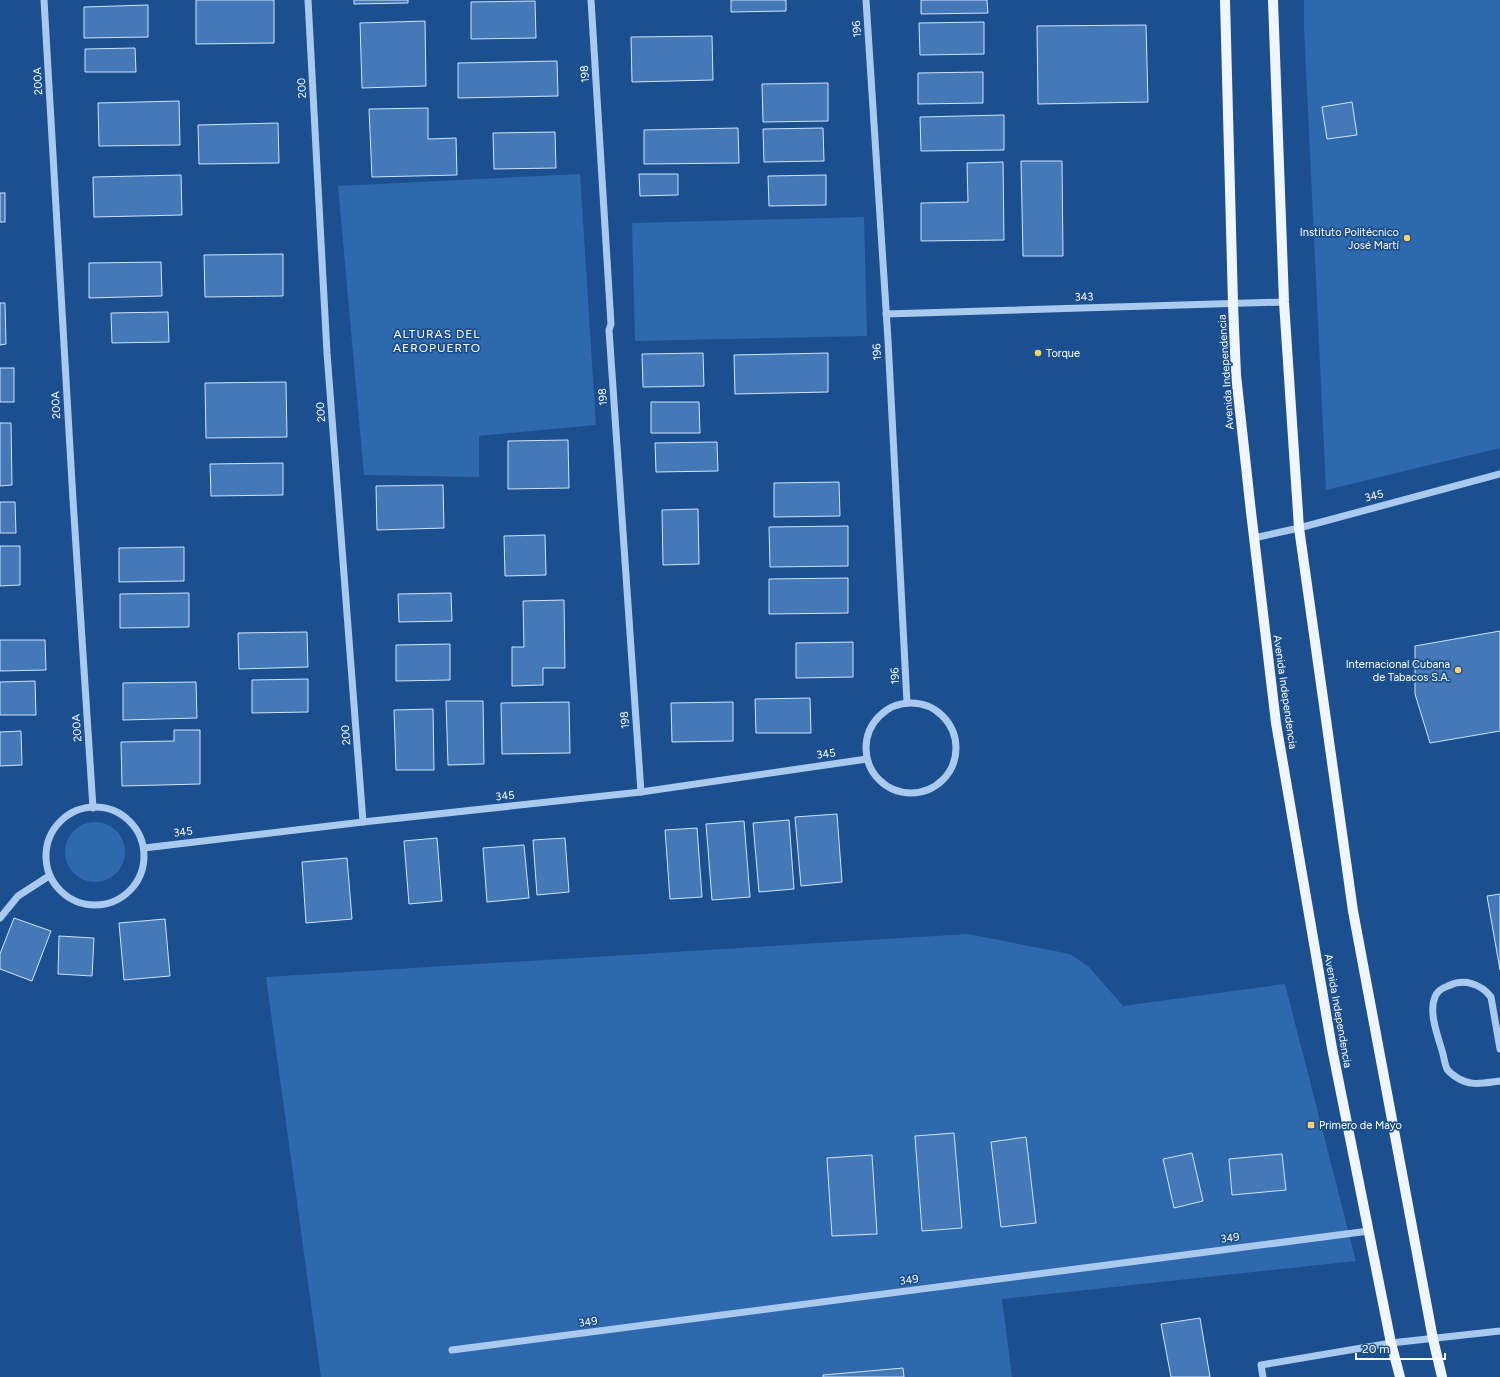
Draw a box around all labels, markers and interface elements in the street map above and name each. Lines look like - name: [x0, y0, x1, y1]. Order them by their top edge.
- street label: 196: [850, 20, 864, 38]
- street label: 198: [578, 65, 592, 83]
- street label: 200A: [31, 66, 45, 95]
- street label: 200: [295, 78, 309, 98]
- place label: Instituto Politécnico José Martí: [1300, 226, 1399, 252]
- marker: Instituto Politécnico José Martí: [1402, 233, 1412, 243]
- street label: 343: [1074, 290, 1094, 304]
- street label: Avenida Independencia: [1215, 314, 1237, 430]
- district label: ALTURAS DEL AEROPUERTO: [393, 327, 481, 355]
- street label: 196: [870, 343, 884, 361]
- place label: Torque: [1046, 347, 1080, 360]
- marker: Torque: [1033, 348, 1043, 358]
- street label: 198: [596, 388, 610, 406]
- street label: 200A: [49, 390, 63, 419]
- street label: 200: [314, 401, 328, 423]
- street label: 345: [1363, 487, 1385, 505]
- street label: Avenida Independencia: [1271, 634, 1299, 750]
- place label: Internacional Cubana de Tabacos S.A.: [1346, 658, 1450, 684]
- marker: Internacional Cubana de Tabacos S.A.: [1453, 665, 1463, 675]
- street label: 196: [888, 667, 902, 685]
- street label: 198: [618, 711, 632, 729]
- street label: 200A: [70, 713, 84, 742]
- street label: 200: [339, 724, 353, 746]
- street label: 345: [816, 746, 836, 762]
- street label: 345: [495, 789, 515, 803]
- street label: 345: [173, 824, 193, 840]
- street label: Avenida Independencia: [1322, 953, 1354, 1069]
- place label: Primero de Mayo: [1319, 1119, 1402, 1132]
- marker: Primero de Mayo: [1306, 1120, 1316, 1130]
- street label: 349: [1220, 1230, 1240, 1246]
- street label: 349: [899, 1272, 919, 1288]
- street label: 349: [578, 1314, 598, 1330]
- scale bar: [1356, 1335, 1445, 1361]
- text: 20 m: [1362, 1342, 1390, 1356]

